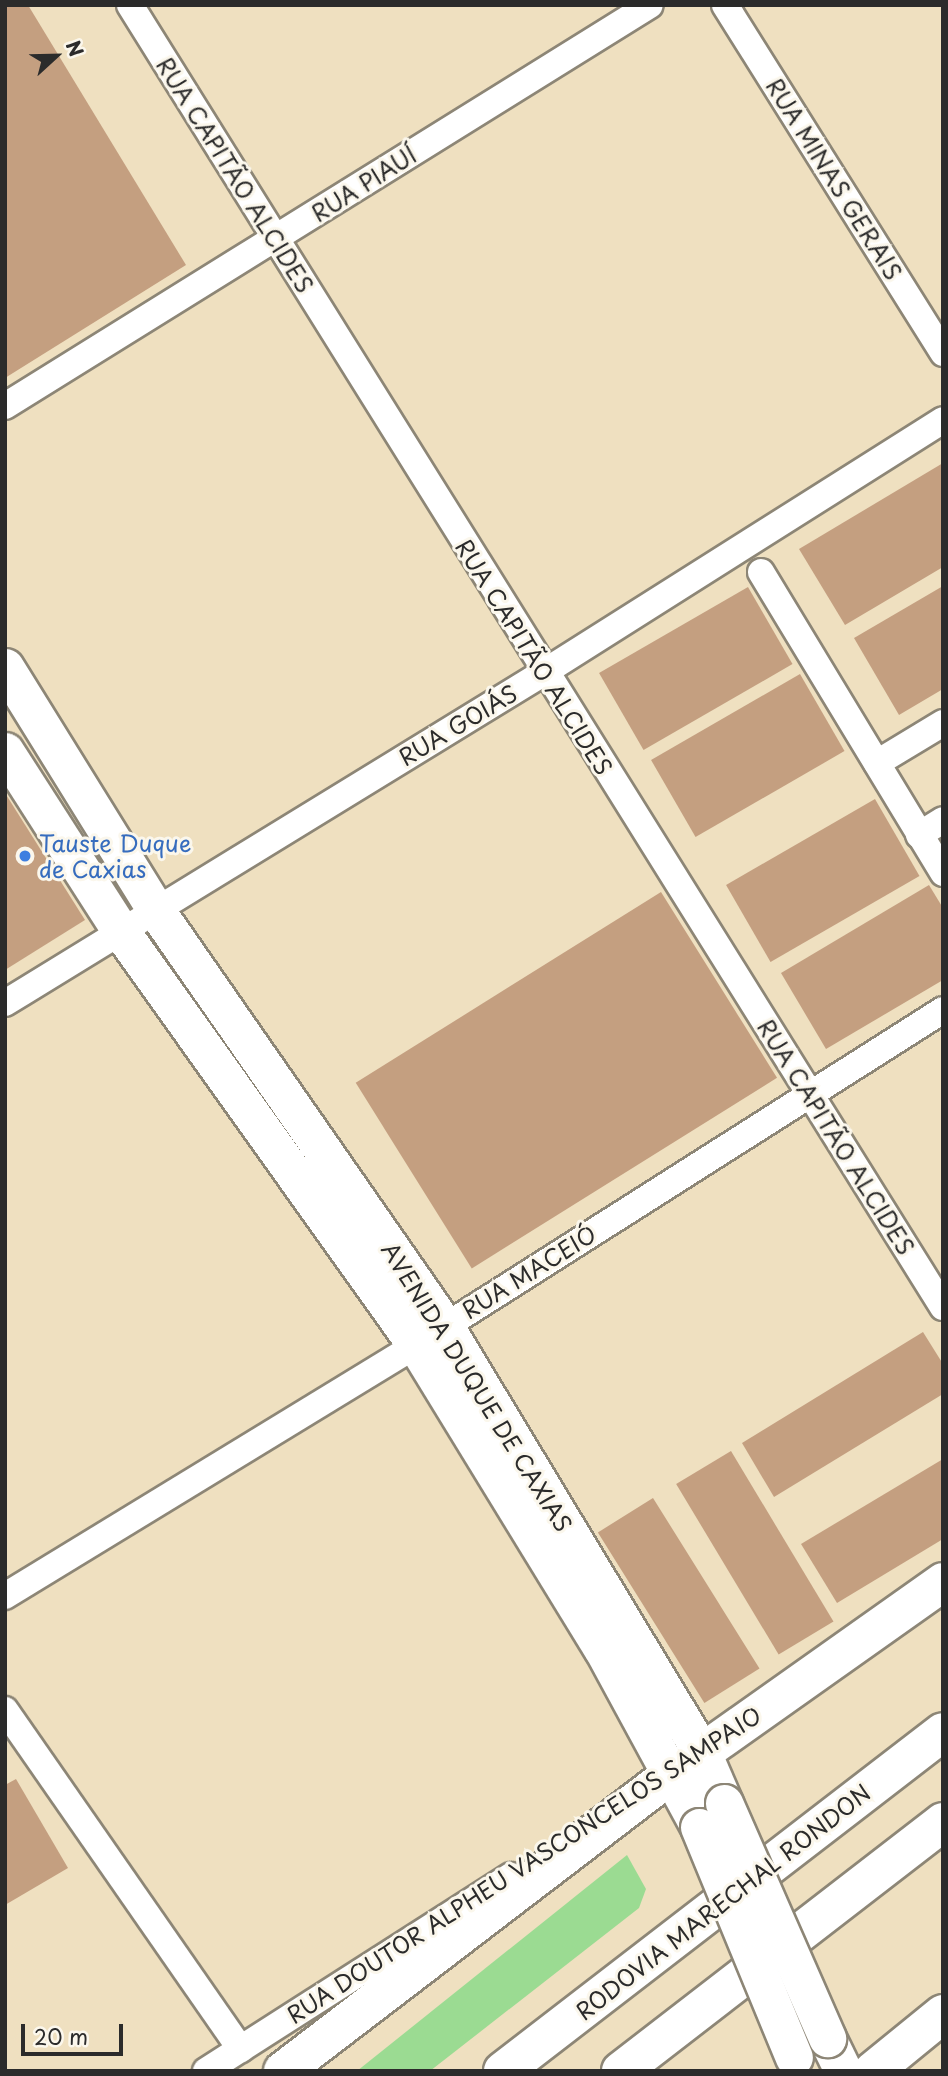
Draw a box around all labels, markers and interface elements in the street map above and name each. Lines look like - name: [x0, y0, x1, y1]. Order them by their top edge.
- north arrow: [21, 21, 91, 91]
- text: N: [60, 36, 91, 60]
- street label: RUA CAPITÃO ALCIDES: [151, 52, 319, 298]
- street label: RUA MINAS GERAIS: [761, 73, 907, 285]
- street label: RUA PIAUÍ: [305, 140, 423, 228]
- street label: RUA CAPITÃO ALCIDES: [450, 534, 618, 780]
- street label: RUA GOIÁS: [393, 679, 523, 771]
- place label: Tauste Duque de Caxias: [39, 829, 190, 883]
- marker: Tauste Duque de Caxias: [17, 848, 33, 864]
- street label: RUA CAPITÃO ALCIDES: [752, 1014, 920, 1260]
- street label: RUA MACEIÓ: [456, 1219, 602, 1325]
- street label: AVENIDA DUQUE DE CAXIAS: [376, 1237, 578, 1537]
- street label: RUA DOUTOR ALPHEU VASCONCELOS SAMPAIO: [280, 1700, 768, 2030]
- street label: RODOVIA MARECHAL RONDON: [571, 1779, 875, 2025]
- scale bar: [24, 2010, 126, 2054]
- text: 20 m: [34, 2020, 88, 2052]

